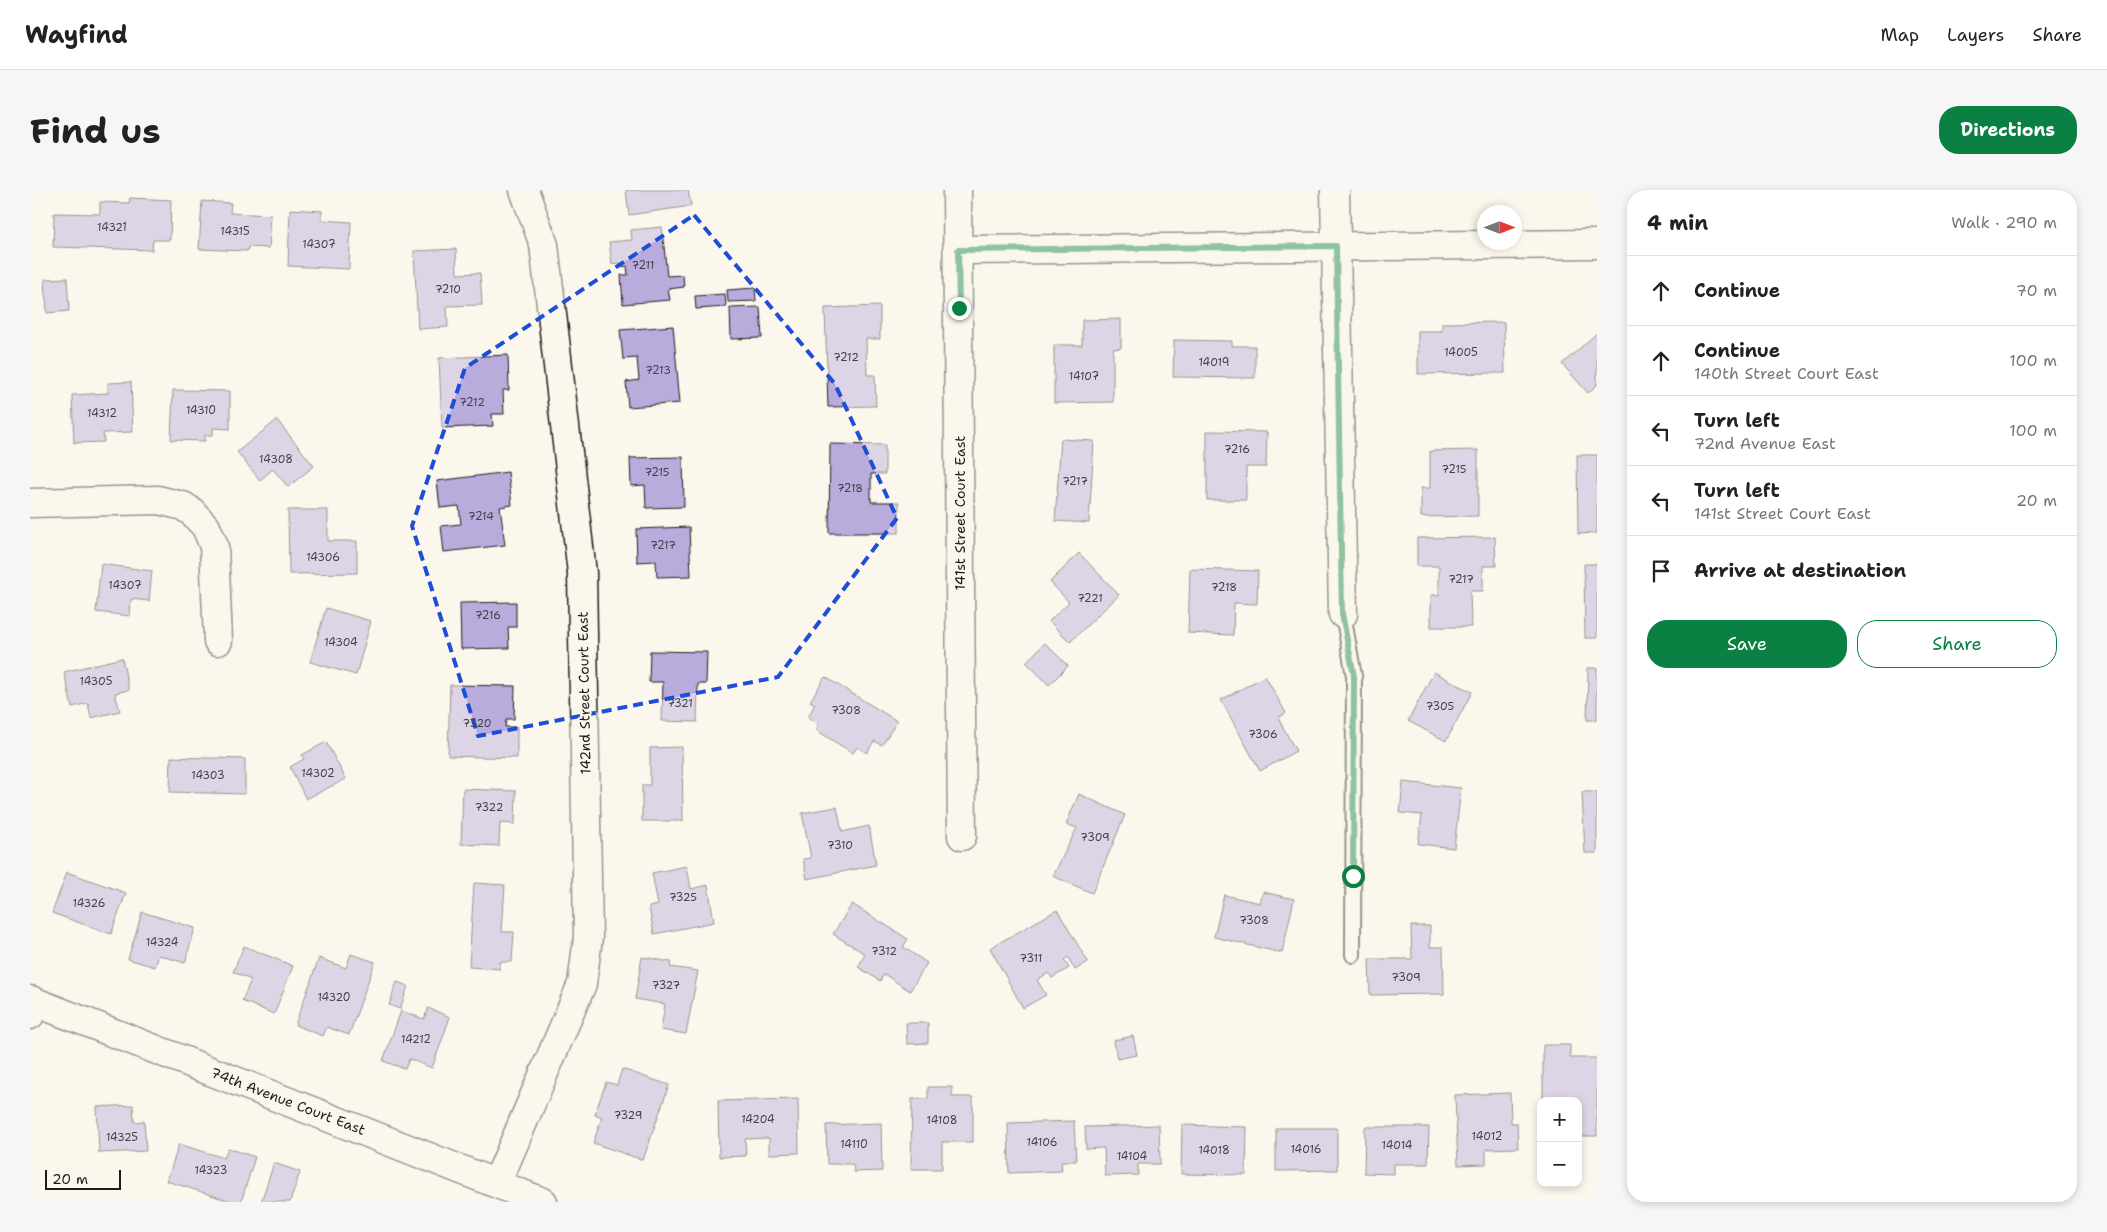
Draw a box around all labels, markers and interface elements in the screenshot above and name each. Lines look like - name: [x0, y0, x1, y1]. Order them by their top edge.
- text: Wayfind: [25, 19, 128, 51]
- text: Map: [1881, 23, 1919, 47]
- text: Layers: [1947, 23, 2004, 47]
- text: Share: [2032, 23, 2082, 47]
- button: Directions: [1939, 106, 2077, 154]
- text: Find us: [30, 107, 161, 154]
- north arrow: [1477, 205, 1522, 250]
- text: 4 min: [1647, 209, 1708, 237]
- text: Walk · 290 m: [1951, 212, 2057, 233]
- house number: 14321: [97, 220, 127, 235]
- house number: 14315: [220, 224, 250, 239]
- house number: 14307: [302, 237, 336, 252]
- house number: 7211: [632, 258, 654, 273]
- icon: ahead: [1647, 277, 1675, 305]
- text: Continue: [1694, 278, 1780, 303]
- text: 70 m: [2016, 280, 2057, 301]
- house number: 7210: [435, 282, 461, 297]
- route end: [948, 297, 971, 320]
- text: Continue: [1694, 338, 1780, 363]
- house number: 14005: [1444, 345, 1478, 360]
- icon: ahead: [1647, 347, 1675, 375]
- house number: 7212: [833, 350, 859, 365]
- text: 100 m: [2009, 350, 2057, 371]
- house number: 14019: [1199, 355, 1229, 370]
- house number: 7213: [645, 363, 671, 378]
- text: 140th Street Court East: [1694, 363, 1879, 384]
- house number: 14107: [1069, 369, 1099, 384]
- house number: 7212: [459, 395, 485, 410]
- house number: 14310: [186, 403, 216, 418]
- house number: 14312: [87, 406, 117, 421]
- text: Turn left: [1694, 408, 1780, 433]
- icon: left: [1647, 417, 1675, 445]
- text: 100 m: [2009, 420, 2057, 441]
- text: 72nd Avenue East: [1694, 433, 1836, 454]
- street label: 141st Street Court East: [951, 436, 969, 590]
- house number: 7216: [1224, 442, 1250, 457]
- house number: 14308: [259, 452, 293, 467]
- house number: 7215: [1441, 462, 1467, 477]
- house number: 7215: [644, 465, 670, 480]
- house number: 7217: [1062, 474, 1088, 489]
- text: Turn left: [1694, 478, 1780, 503]
- house number: 7218: [837, 481, 863, 496]
- icon: left: [1647, 487, 1675, 515]
- text: 20 m: [2016, 490, 2057, 511]
- text: 141st Street Court East: [1694, 503, 1871, 524]
- house number: 7214: [468, 509, 494, 524]
- house number: 7217: [650, 538, 676, 553]
- house number: 14306: [306, 550, 340, 565]
- icon: arrive: [1647, 557, 1675, 585]
- text: Arrive at destination: [1694, 558, 1906, 583]
- house number: 7217: [1448, 572, 1474, 587]
- house number: 14307: [108, 578, 142, 593]
- house number: 7218: [1211, 580, 1237, 595]
- house number: 7221: [1077, 591, 1103, 606]
- house number: 7216: [475, 608, 501, 623]
- street label: 142nd Street Court East: [574, 611, 594, 775]
- button: Save: [1647, 620, 1847, 668]
- button: Share: [1857, 620, 2057, 668]
- house number: 14304: [324, 635, 358, 650]
- house number: 14305: [80, 674, 113, 689]
- house number: 7321: [667, 696, 693, 711]
- house number: 7305: [1426, 699, 1455, 714]
- house number: 7308: [831, 703, 861, 718]
- house number: 7320: [463, 716, 491, 731]
- house number: 7306: [1248, 727, 1278, 742]
- house number: 14302: [301, 766, 335, 781]
- house number: 14303: [191, 768, 225, 783]
- house number: 7322: [475, 800, 503, 815]
- house number: 7309: [1080, 830, 1110, 845]
- house number: 7310: [827, 838, 853, 853]
- route start: [1342, 865, 1365, 888]
- house number: 7325: [669, 890, 697, 905]
- house number: 14326: [73, 896, 105, 911]
- house number: 7308: [1239, 913, 1269, 928]
- house number: 14324: [146, 935, 179, 950]
- house number: 7312: [871, 944, 897, 959]
- house number: 7311: [1020, 951, 1042, 966]
- house number: 7309: [1391, 970, 1421, 985]
- house number: 7327: [652, 978, 681, 993]
- house number: 14320: [317, 990, 351, 1005]
- house number: 14212: [401, 1032, 431, 1047]
- street label: 74th Avenue Court East: [208, 1063, 368, 1139]
- map controls: [1537, 1097, 1582, 1187]
- button: +: [1537, 1097, 1582, 1142]
- house number: 7329: [614, 1108, 642, 1123]
- house number: 14204: [741, 1112, 775, 1127]
- house number: 14108: [927, 1113, 957, 1128]
- house number: 14012: [1472, 1129, 1502, 1144]
- house number: 14325: [106, 1130, 138, 1145]
- house number: 14106: [1027, 1135, 1057, 1150]
- house number: 14110: [840, 1137, 868, 1152]
- house number: 14014: [1382, 1138, 1413, 1153]
- house number: 14016: [1290, 1142, 1322, 1157]
- button: −: [1537, 1142, 1582, 1187]
- house number: 14018: [1198, 1143, 1230, 1158]
- house number: 14104: [1117, 1149, 1148, 1164]
- house number: 14323: [195, 1163, 227, 1178]
- scale bar: [45, 1167, 121, 1190]
- text: 20 m: [52, 1170, 88, 1188]

